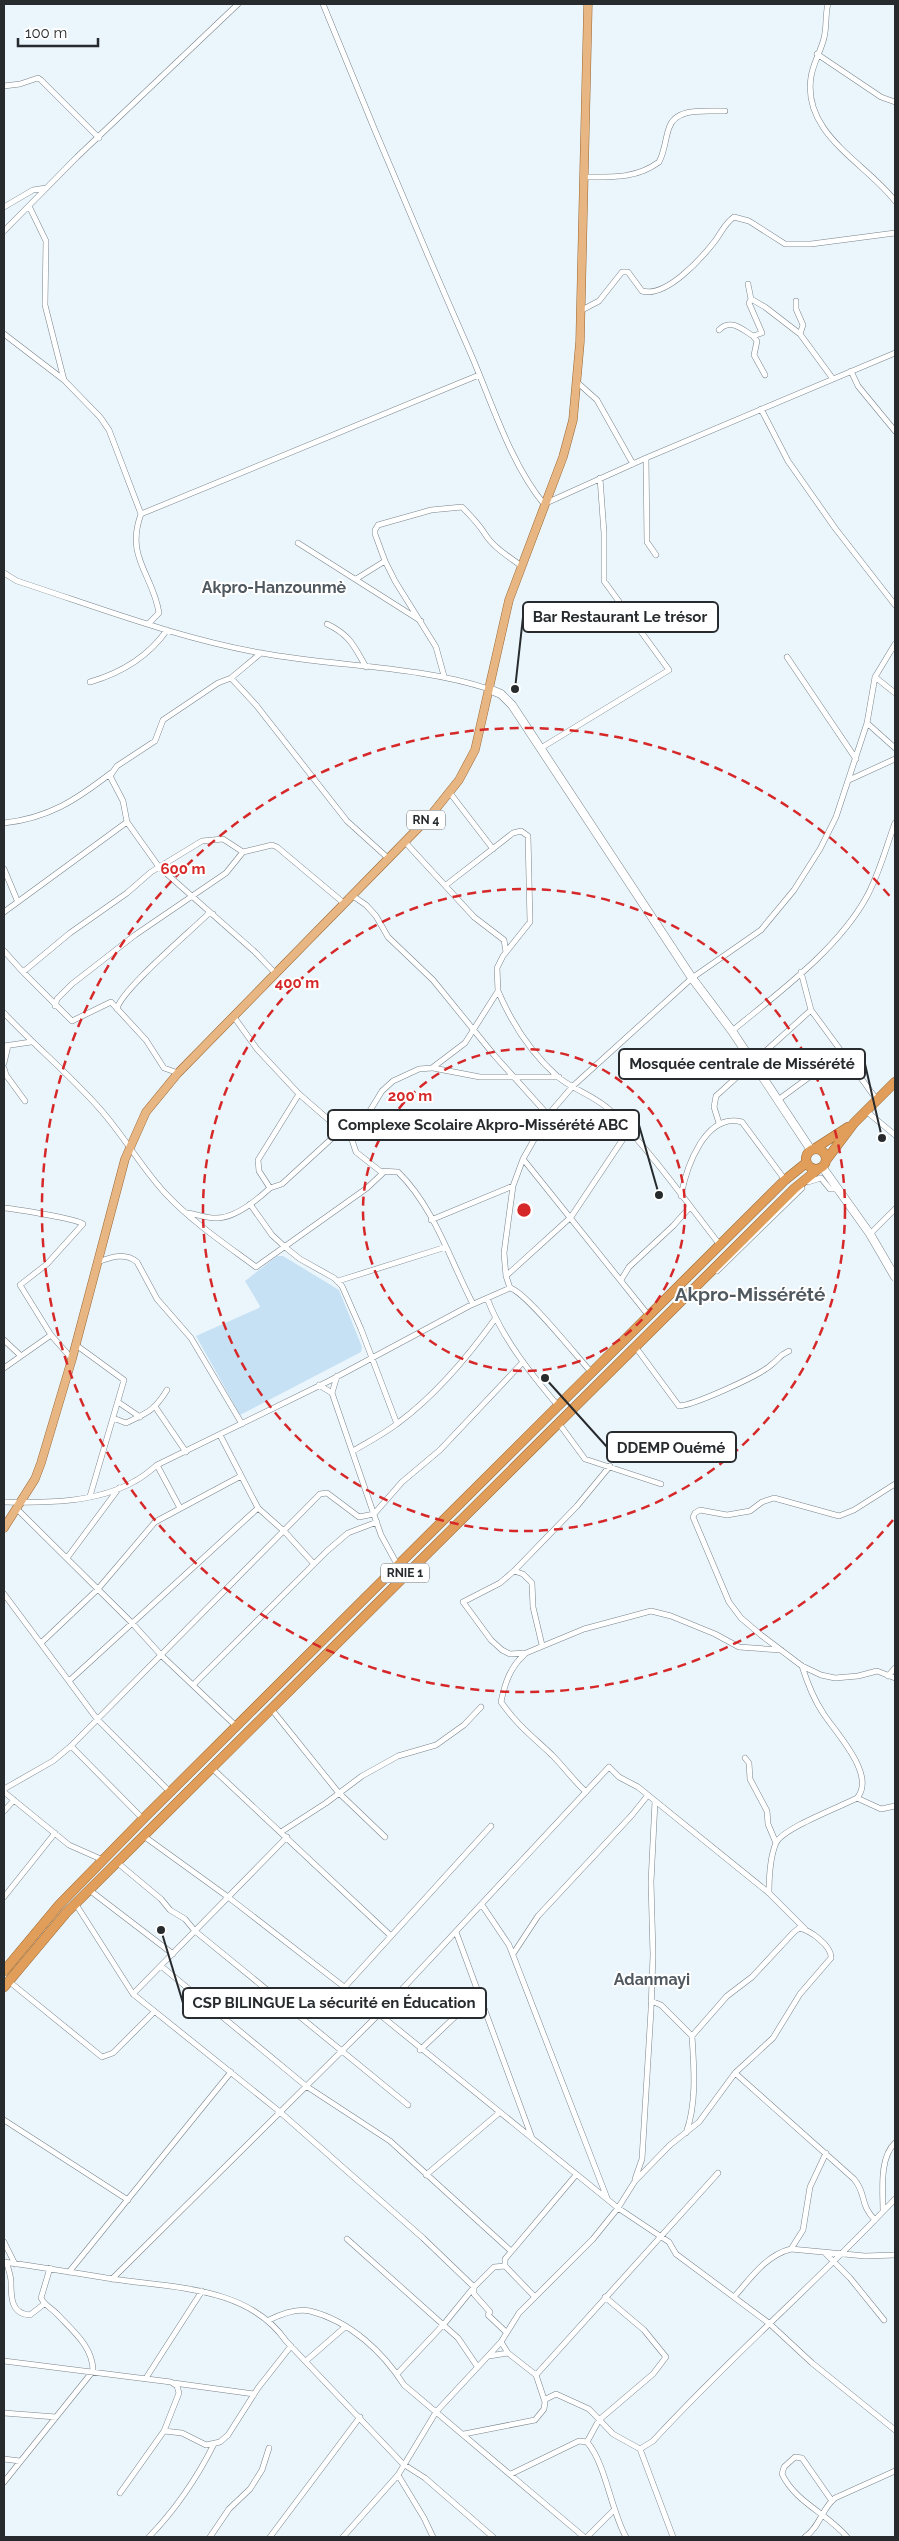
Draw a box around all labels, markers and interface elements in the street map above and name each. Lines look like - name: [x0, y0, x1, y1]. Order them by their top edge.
- scale bar: [18, 15, 98, 47]
- text: 100 m: [25, 24, 67, 42]
- district label: Akpro-Hanzounmè: [202, 578, 347, 597]
- callout: Bar Restaurant Le trésor: [523, 602, 718, 632]
- text: Bar Restaurant Le trésor: [533, 608, 707, 626]
- road number: RN 4: [407, 810, 445, 830]
- text: 600 m: [160, 860, 206, 878]
- text: 400 m: [275, 974, 319, 992]
- callout: Mosquée centrale de Missérété: [619, 1049, 865, 1079]
- text: Mosquée centrale de Missérété: [629, 1055, 855, 1073]
- text: 200 m: [388, 1087, 432, 1105]
- callout: Complexe Scolaire Akpro-Missérété ABC: [328, 1110, 639, 1140]
- text: Complexe Scolaire Akpro-Missérété ABC: [338, 1116, 628, 1134]
- centre of rings: [515, 1201, 533, 1219]
- district label: Akpro-Missérété: [675, 1283, 825, 1305]
- callout: DDEMP Ouémé: [607, 1432, 736, 1462]
- text: DDEMP Ouémé: [617, 1439, 725, 1457]
- road number: RNIE 1: [381, 1564, 429, 1582]
- district label: Adanmayi: [614, 1970, 690, 1989]
- callout: CSP BILINGUE La sécurité en Éducation: [183, 1988, 486, 2018]
- text: CSP BILINGUE La sécurité en Éducation: [193, 1994, 475, 2012]

